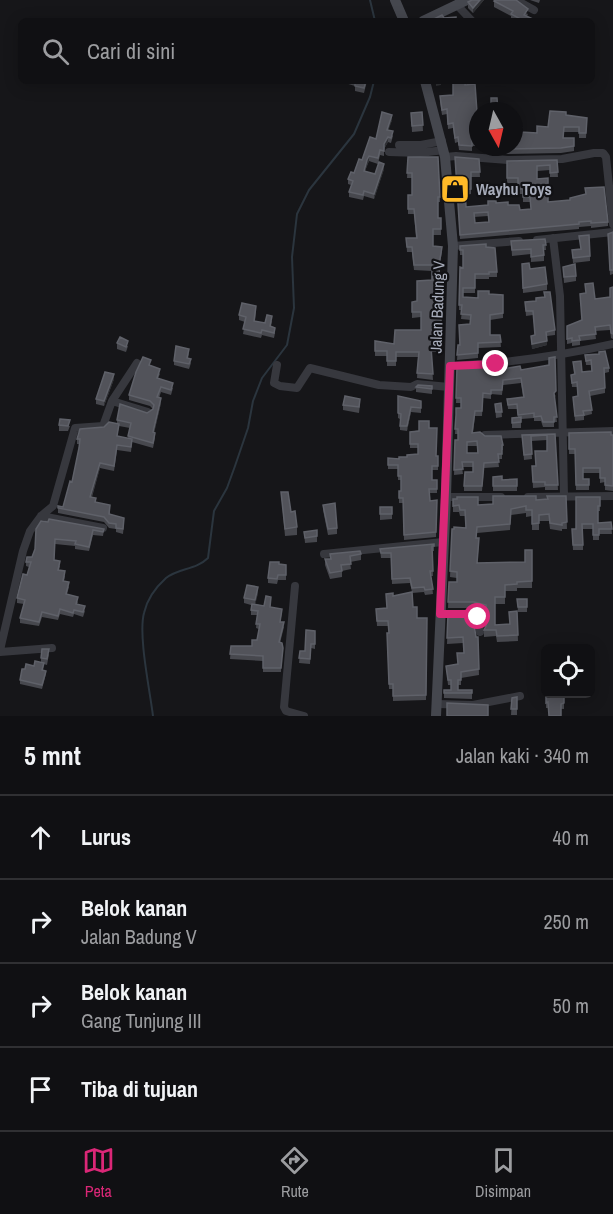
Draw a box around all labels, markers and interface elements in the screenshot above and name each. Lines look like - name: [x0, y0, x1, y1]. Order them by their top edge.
- search box: [18, 18, 595, 84]
- icon: search: [39, 35, 72, 68]
- text: Cari di sini: [87, 36, 175, 66]
- north arrow: [469, 102, 523, 156]
- shop icon: Wayhu Toys: [439, 173, 471, 205]
- place label: Wayhu Toys: [476, 178, 552, 200]
- street label: Jalan Badung V: [424, 260, 450, 354]
- route end: [482, 350, 508, 376]
- route start: [464, 603, 490, 629]
- map controls: [541, 644, 595, 698]
- button: locate: [541, 644, 595, 698]
- text: 5 mnt: [24, 738, 81, 773]
- text: Jalan kaki · 340 m: [456, 742, 589, 769]
- icon: ahead: [24, 821, 57, 854]
- text: Lurus: [81, 822, 131, 852]
- text: 40 m: [553, 824, 589, 851]
- text: Belok kanan: [81, 893, 187, 923]
- icon: right: [24, 905, 57, 938]
- text: 250 m: [543, 908, 589, 935]
- text: Jalan Badung V: [81, 923, 197, 950]
- text: Belok kanan: [81, 977, 187, 1007]
- icon: right: [24, 989, 57, 1022]
- text: 50 m: [553, 992, 589, 1019]
- text: Gang Tunjung III: [81, 1007, 202, 1034]
- icon: arrive: [24, 1073, 57, 1106]
- text: Tiba di tujuan: [81, 1074, 198, 1104]
- tab: Peta: [82, 1144, 115, 1202]
- tab: Rute: [278, 1144, 311, 1202]
- tab: Disimpan: [475, 1144, 531, 1202]

